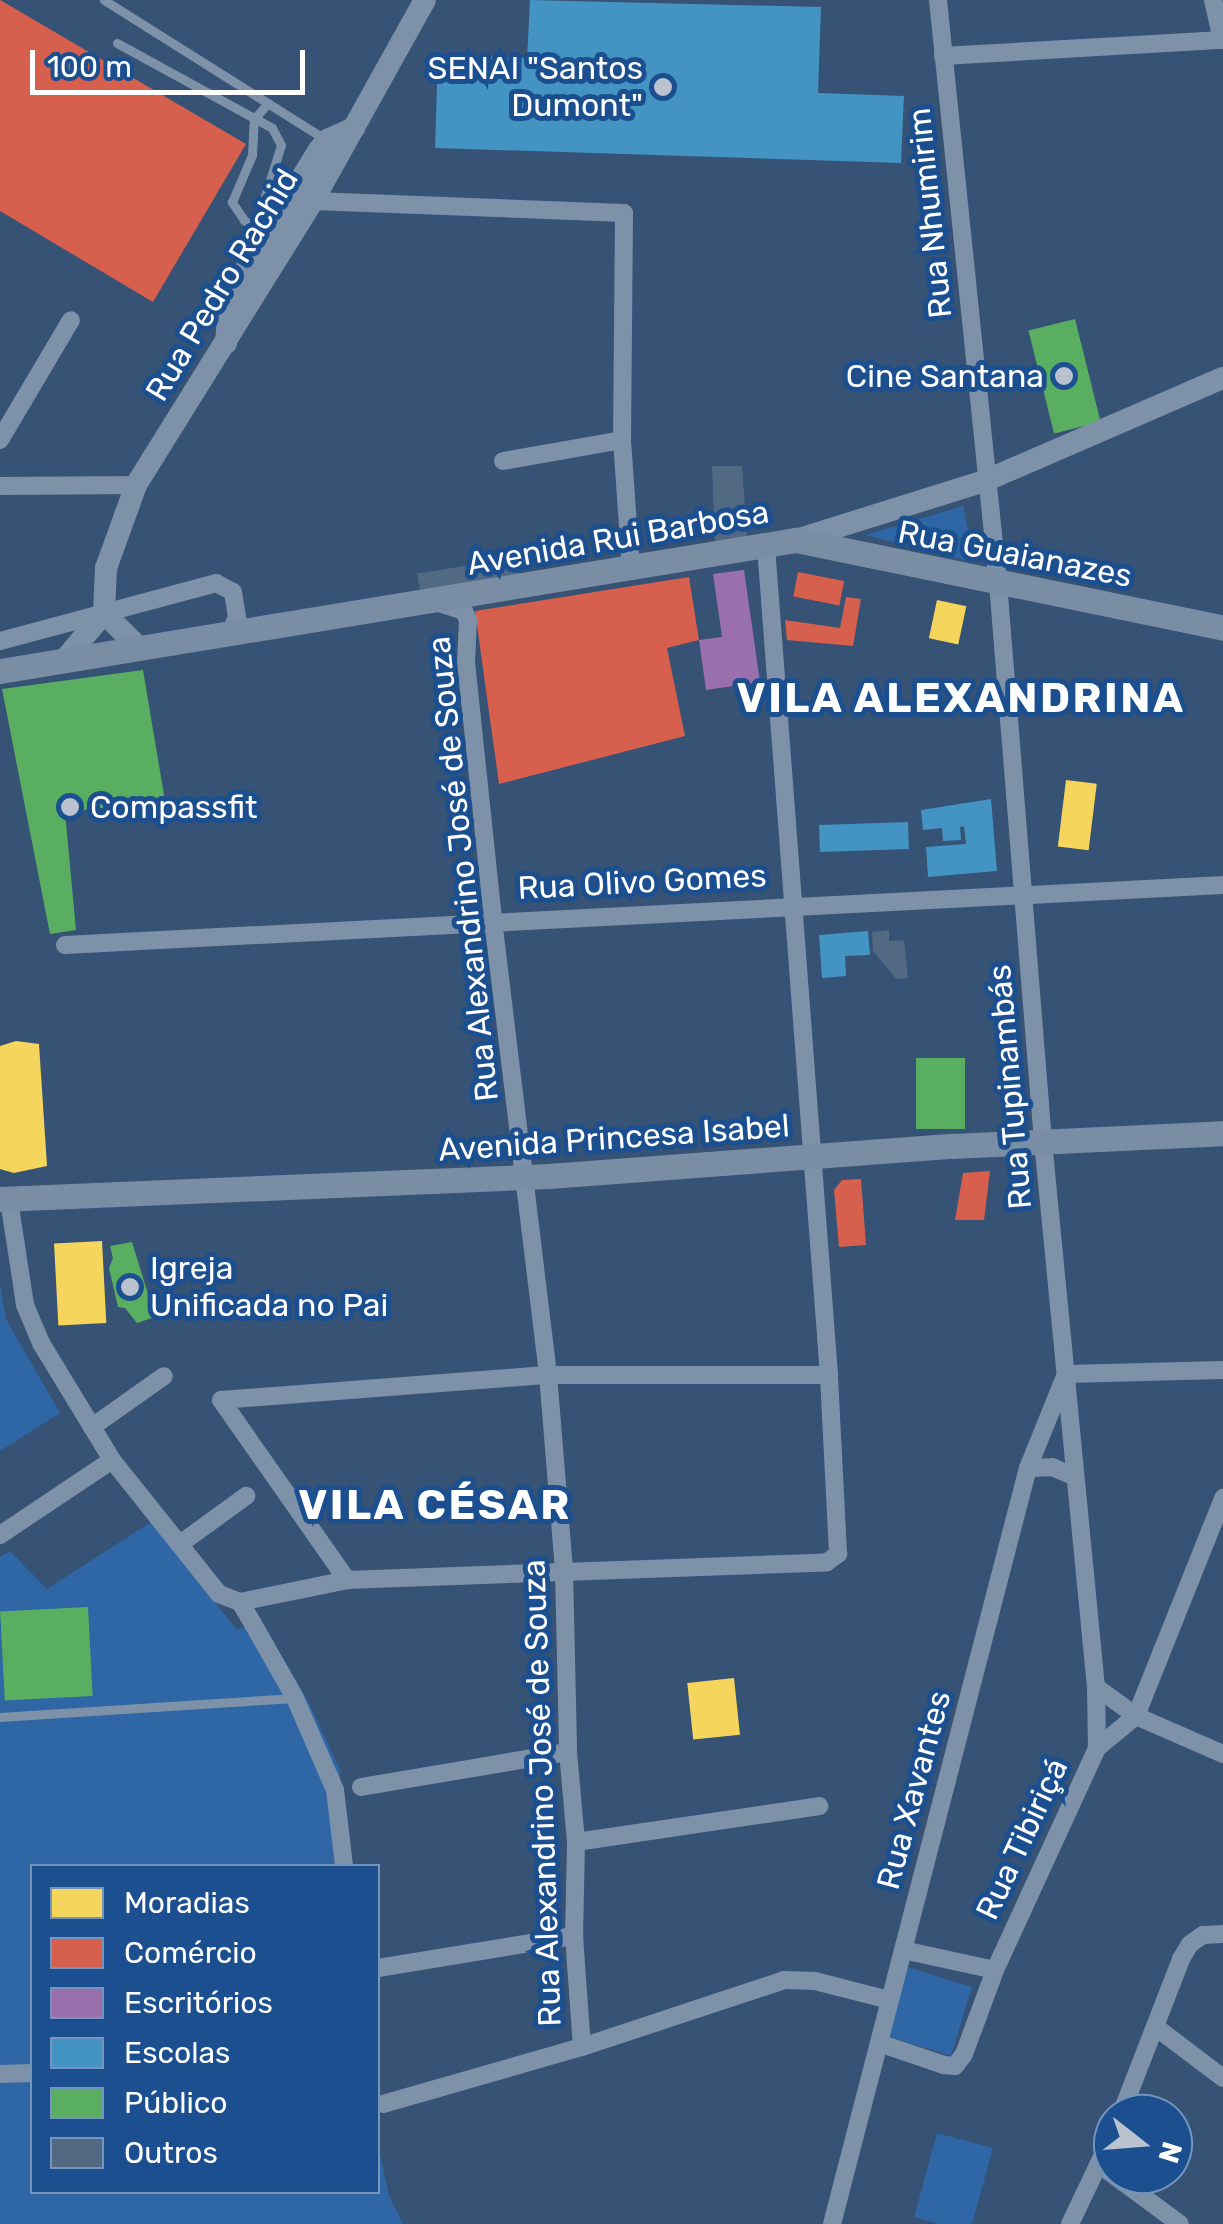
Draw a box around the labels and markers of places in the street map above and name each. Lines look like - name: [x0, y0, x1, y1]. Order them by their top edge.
- place label: SENAI "Santos Dumont": [428, 50, 643, 125]
- marker: SENAI "Santos Dumont": [652, 76, 674, 98]
- place label: Cine Santana: [846, 357, 1044, 395]
- marker: Cine Santana: [1053, 365, 1075, 387]
- place label: Compassfit: [90, 788, 258, 826]
- marker: Compassfit: [59, 796, 81, 818]
- place label: Igreja Unificada no Pai: [150, 1250, 388, 1325]
- marker: Igreja Unificada no Pai: [119, 1276, 141, 1298]

